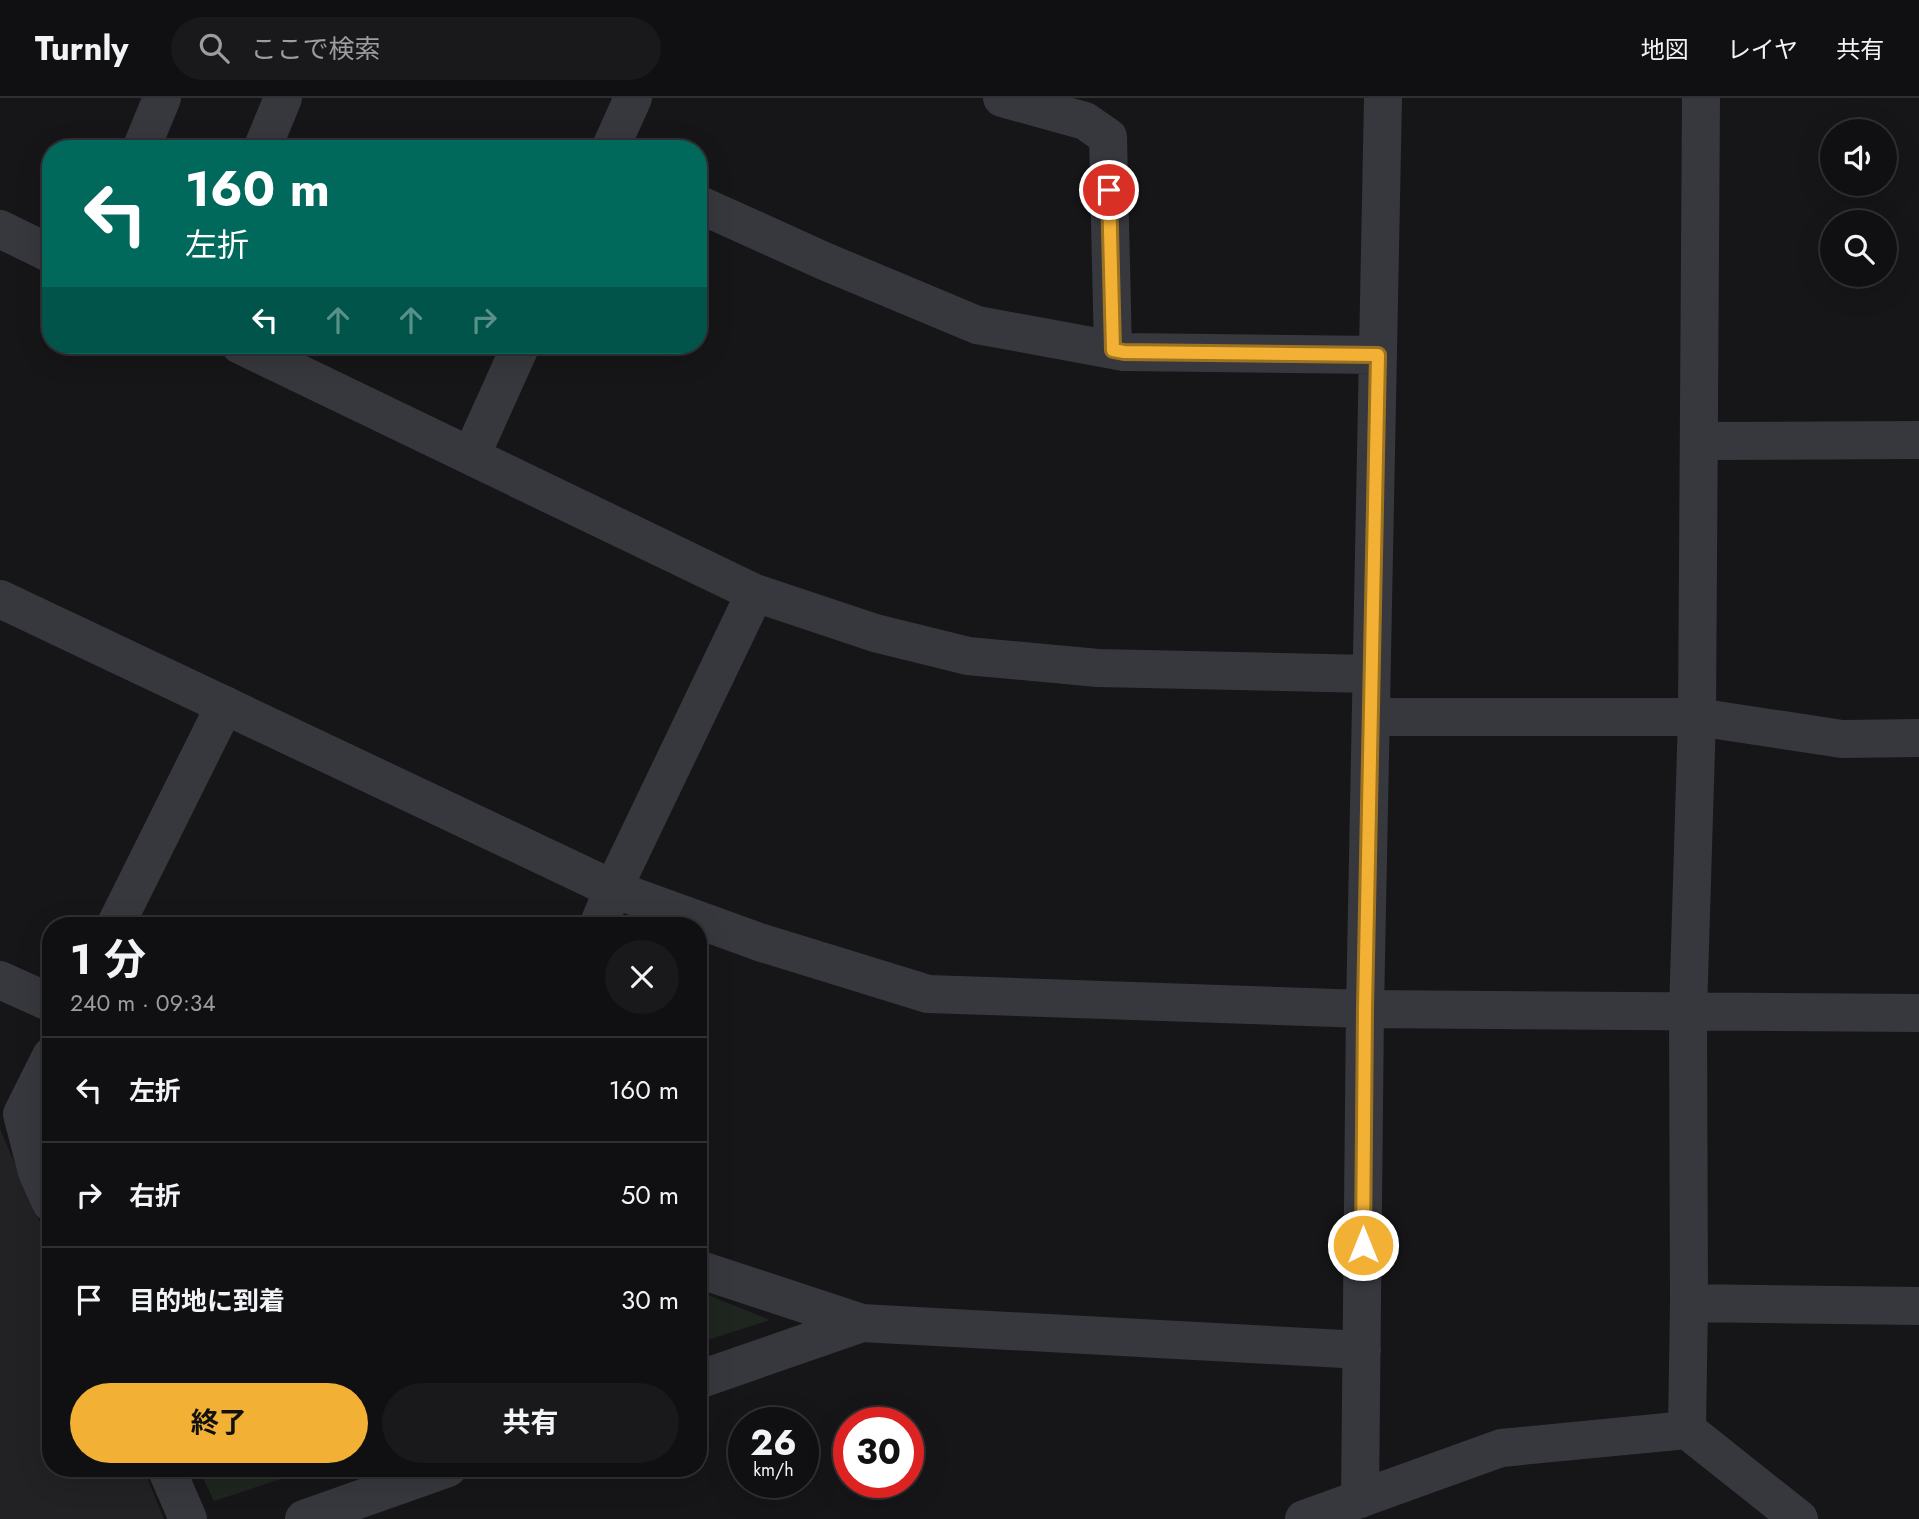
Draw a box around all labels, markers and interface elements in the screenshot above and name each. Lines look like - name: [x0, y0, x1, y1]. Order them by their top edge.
- search box: [171, 17, 661, 80]
- text: Turnly: [35, 25, 129, 72]
- icon: search: [195, 29, 233, 67]
- text: ここで検索: [251, 30, 381, 68]
- text: 地図: [1641, 32, 1689, 67]
- text: レイヤ: [1727, 32, 1798, 67]
- text: 共有: [1836, 32, 1884, 67]
- map controls: [1820, 119, 1897, 287]
- button: sound: [1820, 119, 1897, 196]
- text: 160 m: [185, 154, 330, 224]
- pin: [1079, 160, 1139, 220]
- icon: left: [70, 168, 161, 259]
- icon: arrive: [1090, 171, 1128, 209]
- button: search: [1820, 210, 1897, 287]
- text: 左折: [185, 222, 249, 268]
- icon: left: [246, 301, 284, 339]
- icon: ahead: [319, 301, 357, 339]
- icon: ahead: [392, 301, 430, 339]
- icon: right: [465, 301, 503, 339]
- text: 1 分: [70, 929, 146, 990]
- button: close: [605, 940, 679, 1014]
- text: 240 m · 09:34: [70, 986, 216, 1020]
- icon: left: [70, 1071, 108, 1109]
- text: 160 m: [609, 1071, 679, 1109]
- text: 左折: [129, 1072, 181, 1110]
- icon: right: [70, 1176, 108, 1214]
- text: 50 m: [621, 1176, 679, 1214]
- text: 右折: [129, 1177, 181, 1215]
- position arrow: [1326, 1208, 1400, 1282]
- icon: arrive: [70, 1281, 108, 1319]
- text: 30 m: [621, 1281, 679, 1319]
- text: 目的地に到着: [129, 1282, 285, 1320]
- button: 終了: [70, 1383, 368, 1463]
- button: 共有: [382, 1383, 679, 1463]
- speed limit sign: 30: [833, 1407, 924, 1498]
- text: 26: [750, 1418, 797, 1468]
- text: km/h: [753, 1457, 794, 1483]

